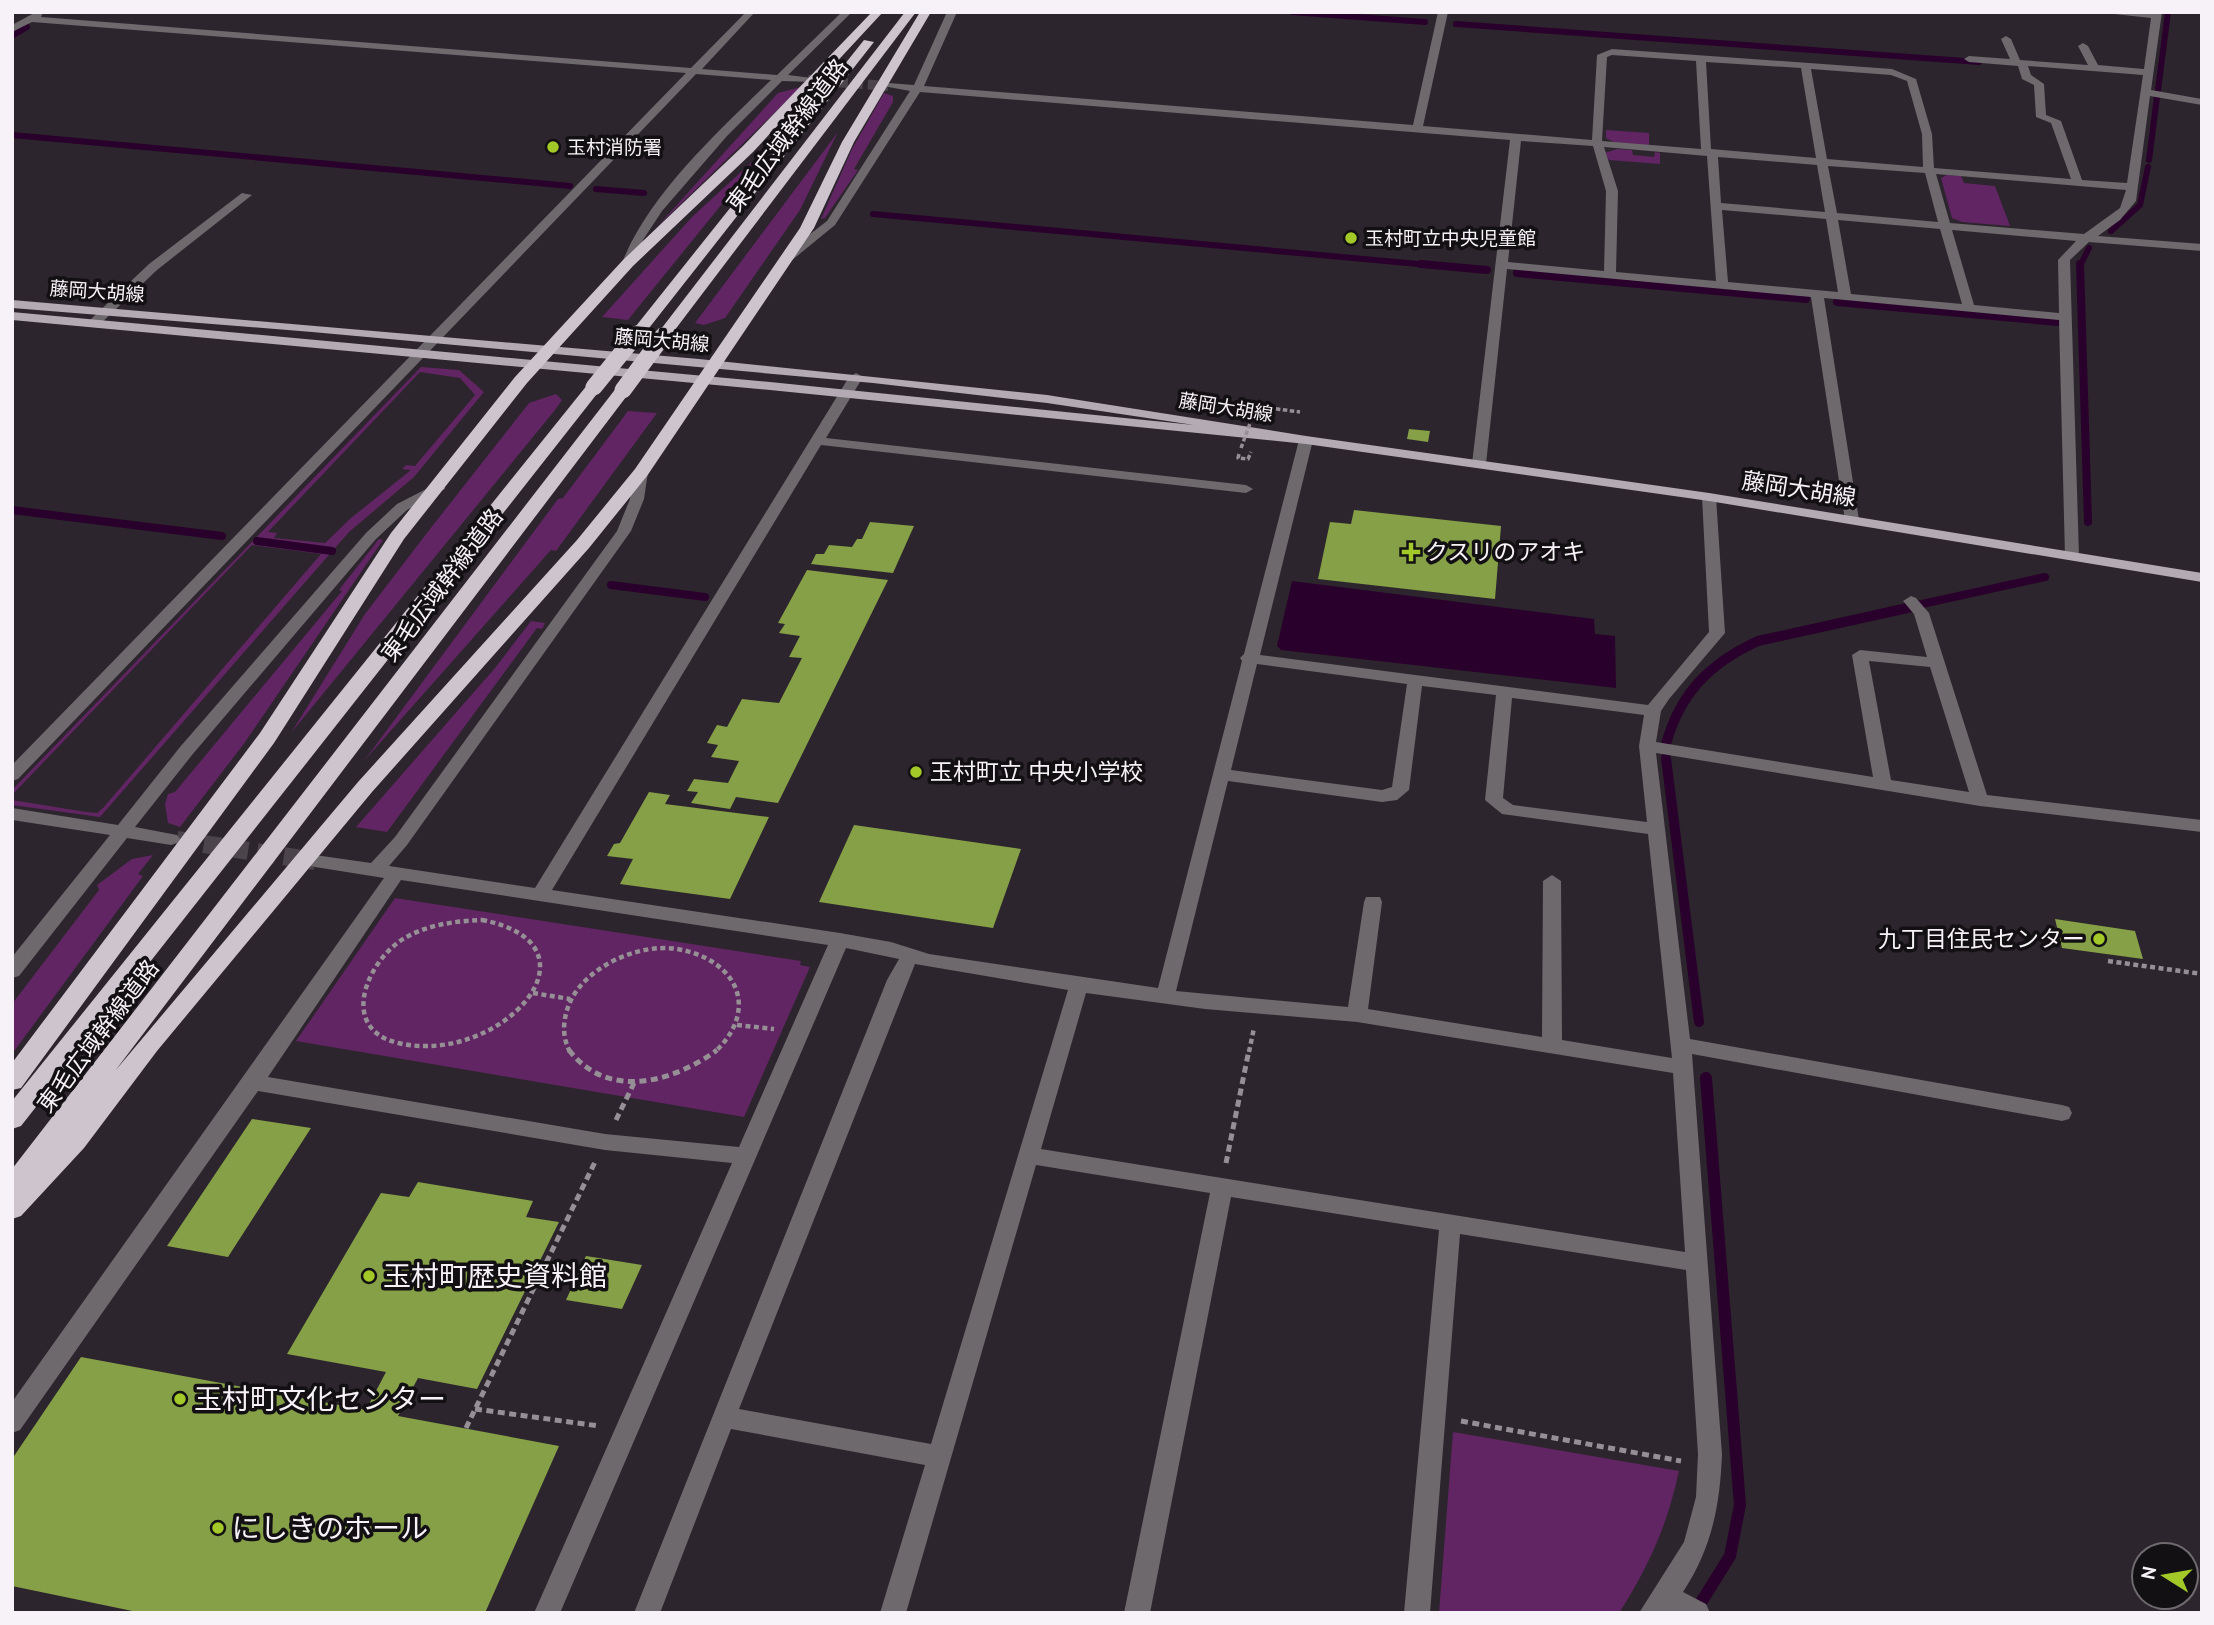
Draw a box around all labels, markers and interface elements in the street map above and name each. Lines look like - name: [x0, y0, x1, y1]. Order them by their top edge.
- street label: 東毛広域幹線道路: [720, 52, 854, 217]
- place label: 玉村消防署: [567, 135, 662, 159]
- marker: 玉村消防署: [545, 139, 561, 155]
- place label: 玉村町立中央児童館: [1365, 226, 1536, 250]
- marker: 玉村町立中央児童館: [1343, 230, 1359, 246]
- street label: 藤岡大胡線: [49, 276, 145, 306]
- street label: 藤岡大胡線: [614, 324, 710, 356]
- street label: 藤岡大胡線: [1177, 388, 1275, 426]
- street label: 藤岡大胡線: [1740, 465, 1858, 512]
- street label: 東毛広域幹線道路: [375, 502, 509, 667]
- place label: クスリのアオキ: [1425, 537, 1585, 566]
- marker: クスリのアオキ: [1403, 544, 1419, 560]
- place label: 玉村町立 中央小学校: [930, 757, 1143, 786]
- marker: 玉村町立 中央小学校: [908, 764, 924, 780]
- place label: 九丁目住民センター: [1878, 924, 2085, 953]
- marker: 九丁目住民センター: [2091, 931, 2107, 947]
- street label: 東毛広域幹線道路: [31, 953, 165, 1118]
- place label: 玉村町歴史資料館: [383, 1257, 607, 1294]
- marker: 玉村町歴史資料館: [361, 1268, 377, 1284]
- place label: 玉村町文化センター: [194, 1380, 446, 1417]
- marker: 玉村町文化センター: [172, 1391, 188, 1407]
- place label: にしきのホール: [232, 1509, 428, 1546]
- marker: にしきのホール: [210, 1520, 226, 1536]
- north arrow: [2130, 1541, 2200, 1611]
- text: N: [2135, 1564, 2161, 1581]

